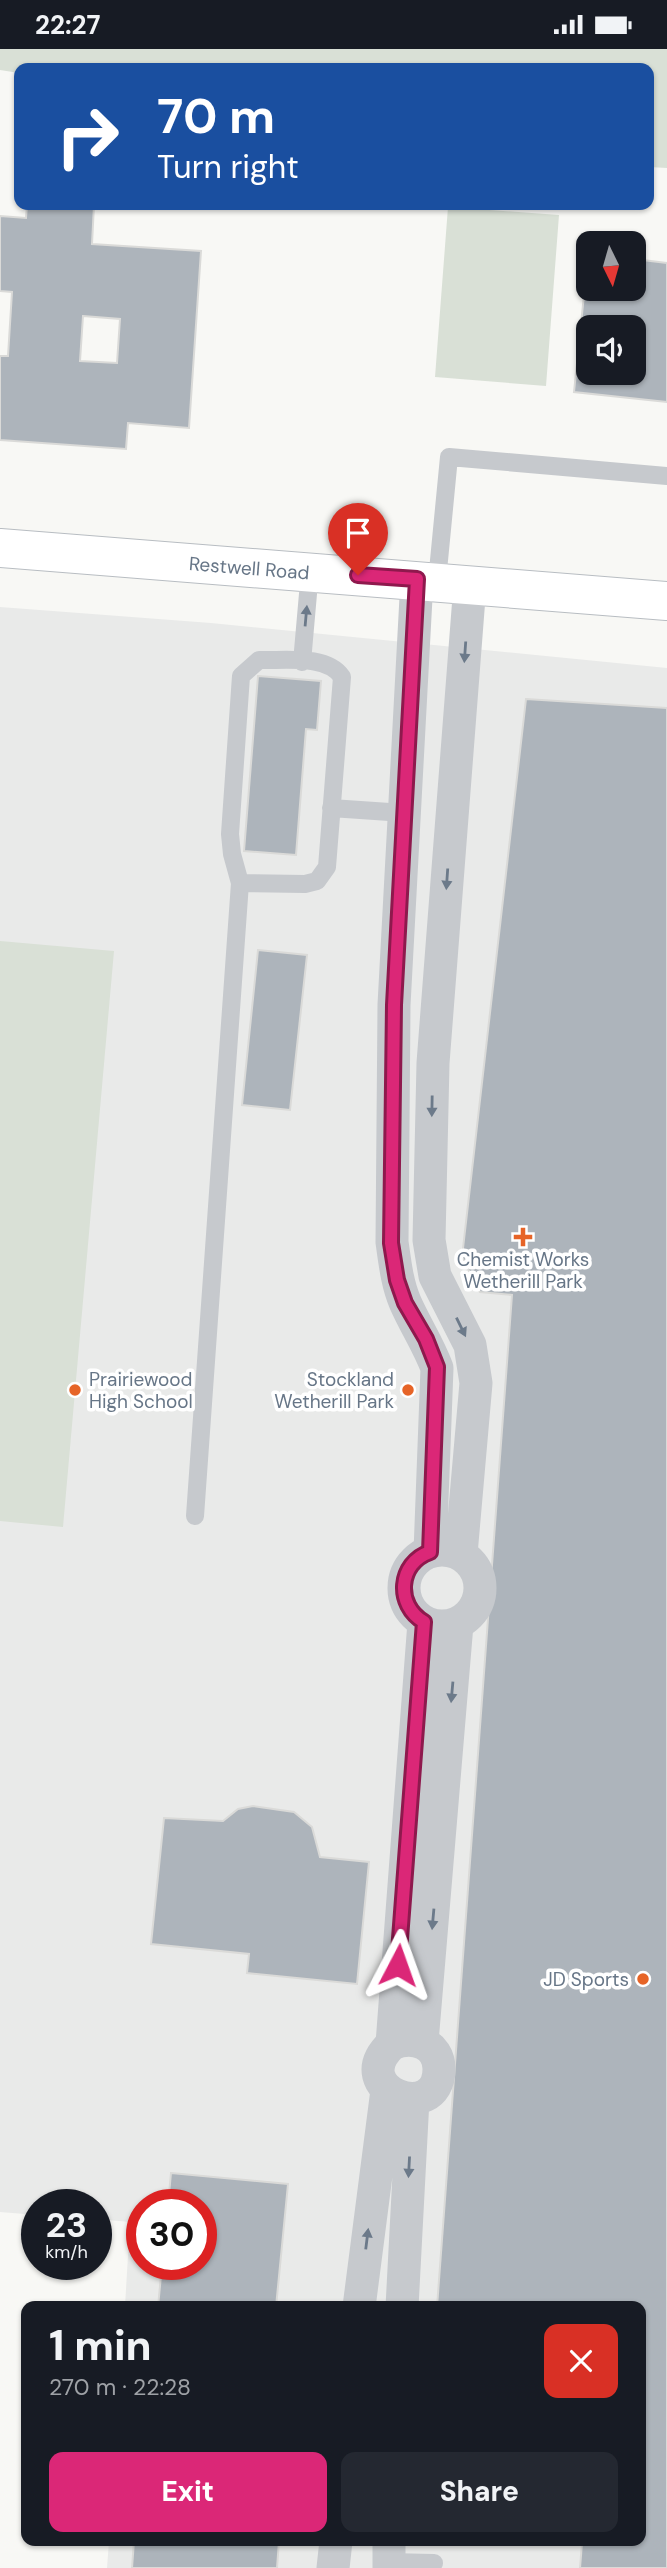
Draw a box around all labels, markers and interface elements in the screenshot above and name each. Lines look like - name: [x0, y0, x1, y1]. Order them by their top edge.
- text: 22:27: [35, 8, 100, 42]
- text: 70 m: [157, 84, 275, 148]
- icon: right: [42, 91, 133, 182]
- text: Turn right: [157, 146, 299, 188]
- north arrow: [576, 231, 646, 301]
- map controls: [576, 231, 646, 385]
- button: sound: [576, 315, 646, 385]
- pin: [328, 503, 388, 575]
- icon: arrive: [339, 514, 377, 552]
- street label: Restwell Road: [188, 551, 310, 585]
- one-way arrow: [301, 605, 312, 627]
- one-way arrow: [459, 641, 470, 663]
- one-way arrow: [442, 868, 453, 890]
- one-way arrow: [427, 1095, 438, 1117]
- marker: Chemist Works Wetherill Park: [515, 1229, 531, 1245]
- place label: Chemist Works Wetherill Park: [457, 1247, 589, 1294]
- one-way arrow: [455, 1317, 467, 1337]
- place label: Prairiewood High School: [89, 1367, 193, 1414]
- place label: Stockland Wetherill Park: [274, 1367, 394, 1414]
- marker: Prairiewood High School: [67, 1382, 83, 1398]
- marker: Stockland Wetherill Park: [400, 1382, 416, 1398]
- one-way arrow: [446, 1681, 457, 1703]
- one-way arrow: [427, 1908, 438, 1930]
- position arrow: [361, 1928, 435, 2002]
- place label: JD Sports: [543, 1967, 629, 1992]
- marker: JD Sports: [635, 1971, 651, 1987]
- one-way arrow: [404, 2156, 415, 2178]
- speed limit sign: 30: [126, 2189, 217, 2280]
- text: 23: [46, 2202, 87, 2248]
- one-way arrow: [362, 2228, 373, 2250]
- text: km/h: [45, 2240, 88, 2264]
- text: 1 min: [49, 2318, 152, 2373]
- button: close: [544, 2324, 618, 2398]
- text: 270 m · 22:28: [49, 2372, 191, 2402]
- button: Exit: [49, 2452, 327, 2532]
- button: Share: [341, 2452, 618, 2532]

